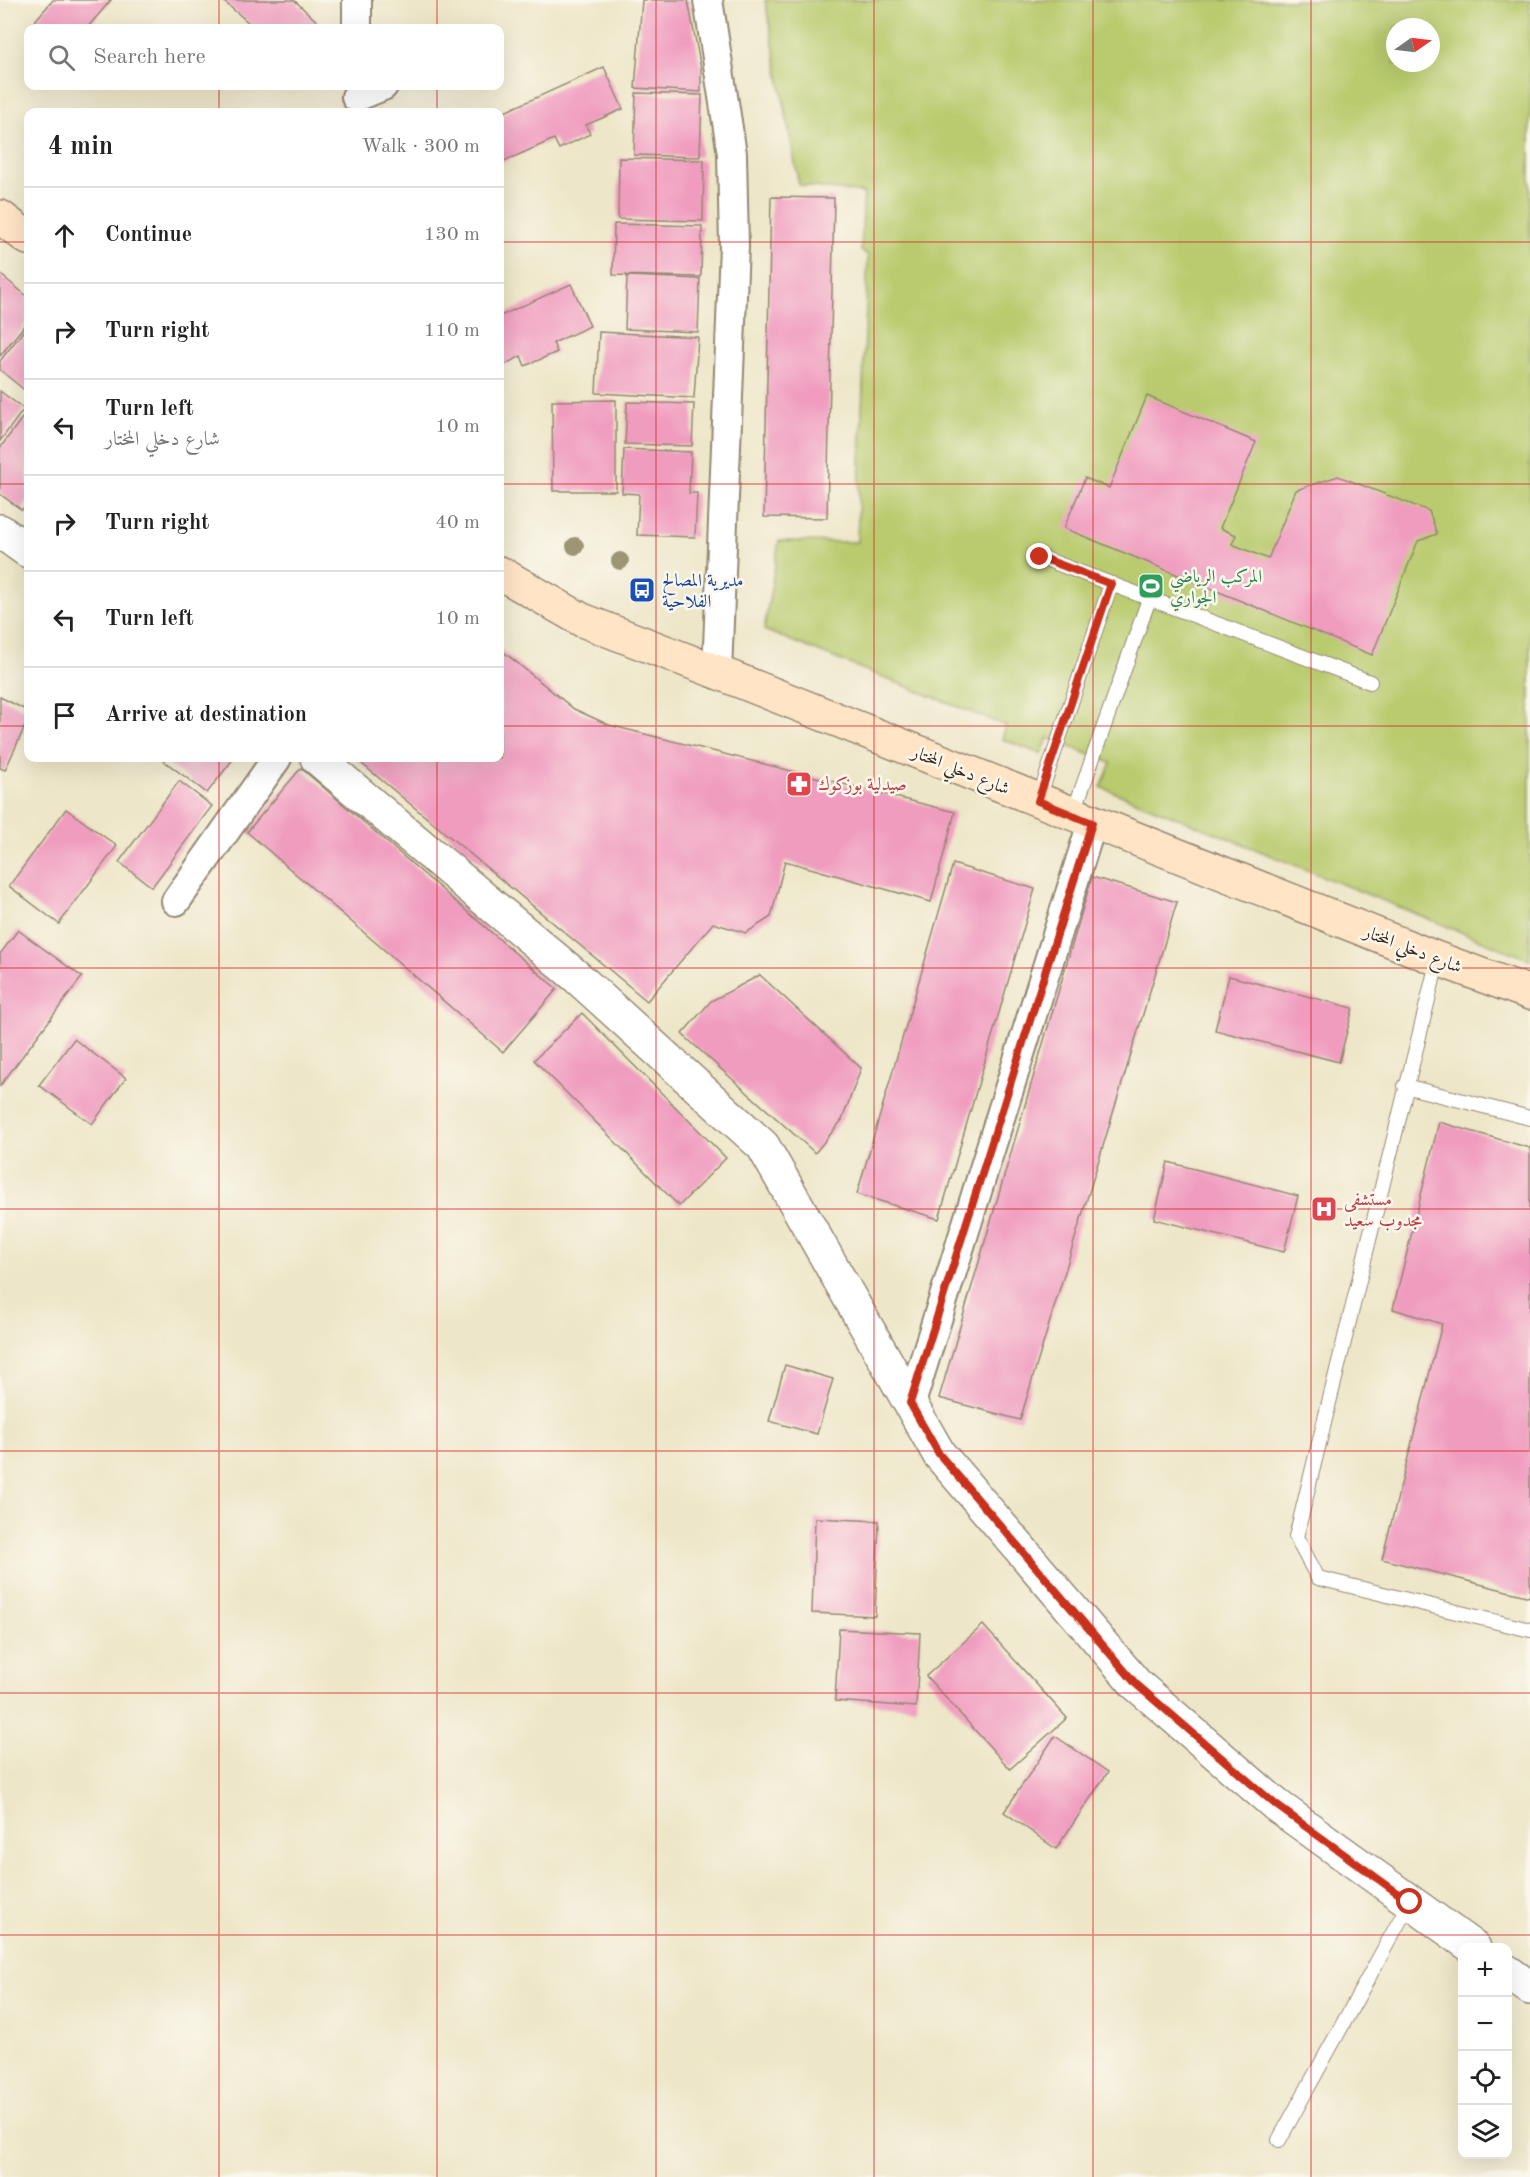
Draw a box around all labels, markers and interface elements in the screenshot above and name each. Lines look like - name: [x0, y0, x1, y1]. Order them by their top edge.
- north arrow: [1386, 18, 1440, 72]
- search box: [24, 24, 504, 90]
- icon: search: [45, 41, 78, 74]
- text: Search here: [93, 46, 206, 68]
- text: 4 min: [48, 134, 113, 160]
- text: Walk · 300 m: [361, 137, 480, 157]
- icon: ahead: [48, 219, 81, 252]
- text: Continue: [105, 224, 192, 246]
- text: 130 m: [424, 225, 480, 245]
- icon: right: [48, 315, 81, 348]
- text: Turn right: [105, 320, 209, 342]
- text: 110 m: [424, 321, 480, 341]
- text: Turn left: [105, 398, 194, 420]
- icon: left: [48, 411, 81, 444]
- text: 10 m: [435, 417, 480, 437]
- text: شارع دخلي المختار: [105, 430, 220, 450]
- icon: right: [48, 507, 81, 540]
- text: Turn right: [105, 512, 209, 534]
- text: 40 m: [435, 513, 480, 533]
- route end: [1026, 543, 1052, 569]
- place label: المركب الرياضي الجواري: [1170, 568, 1262, 612]
- sports icon: المركب الرياضي الجواري: [1136, 571, 1166, 601]
- place label: مديرية المصالح الفلاحية: [662, 572, 743, 611]
- bus stop icon: مديرية المصالح الفلاحية: [627, 575, 657, 605]
- icon: left: [48, 603, 81, 636]
- text: Turn left: [105, 608, 194, 630]
- text: 10 m: [435, 609, 480, 629]
- icon: arrive: [48, 699, 81, 732]
- text: Arrive at destination: [105, 704, 307, 726]
- street label: شارع دخلي المختار: [905, 742, 1012, 805]
- pharmacy icon: صيدلية بوزكوك: [784, 769, 814, 799]
- place label: صيدلية بوزكوك: [818, 775, 907, 795]
- street label: شارع دخلي المختار: [1357, 922, 1464, 983]
- place label: مستشفى مجدوب سعيد: [1344, 1191, 1422, 1231]
- hospital icon: مستشفى مجدوب سعيد: [1309, 1194, 1339, 1224]
- route start: [1396, 1888, 1422, 1914]
- map controls: [1458, 1943, 1512, 2159]
- button: +: [1458, 1943, 1512, 1997]
- button: −: [1458, 1997, 1512, 2051]
- button: locate: [1458, 2051, 1512, 2105]
- button: layers: [1458, 2105, 1512, 2159]

